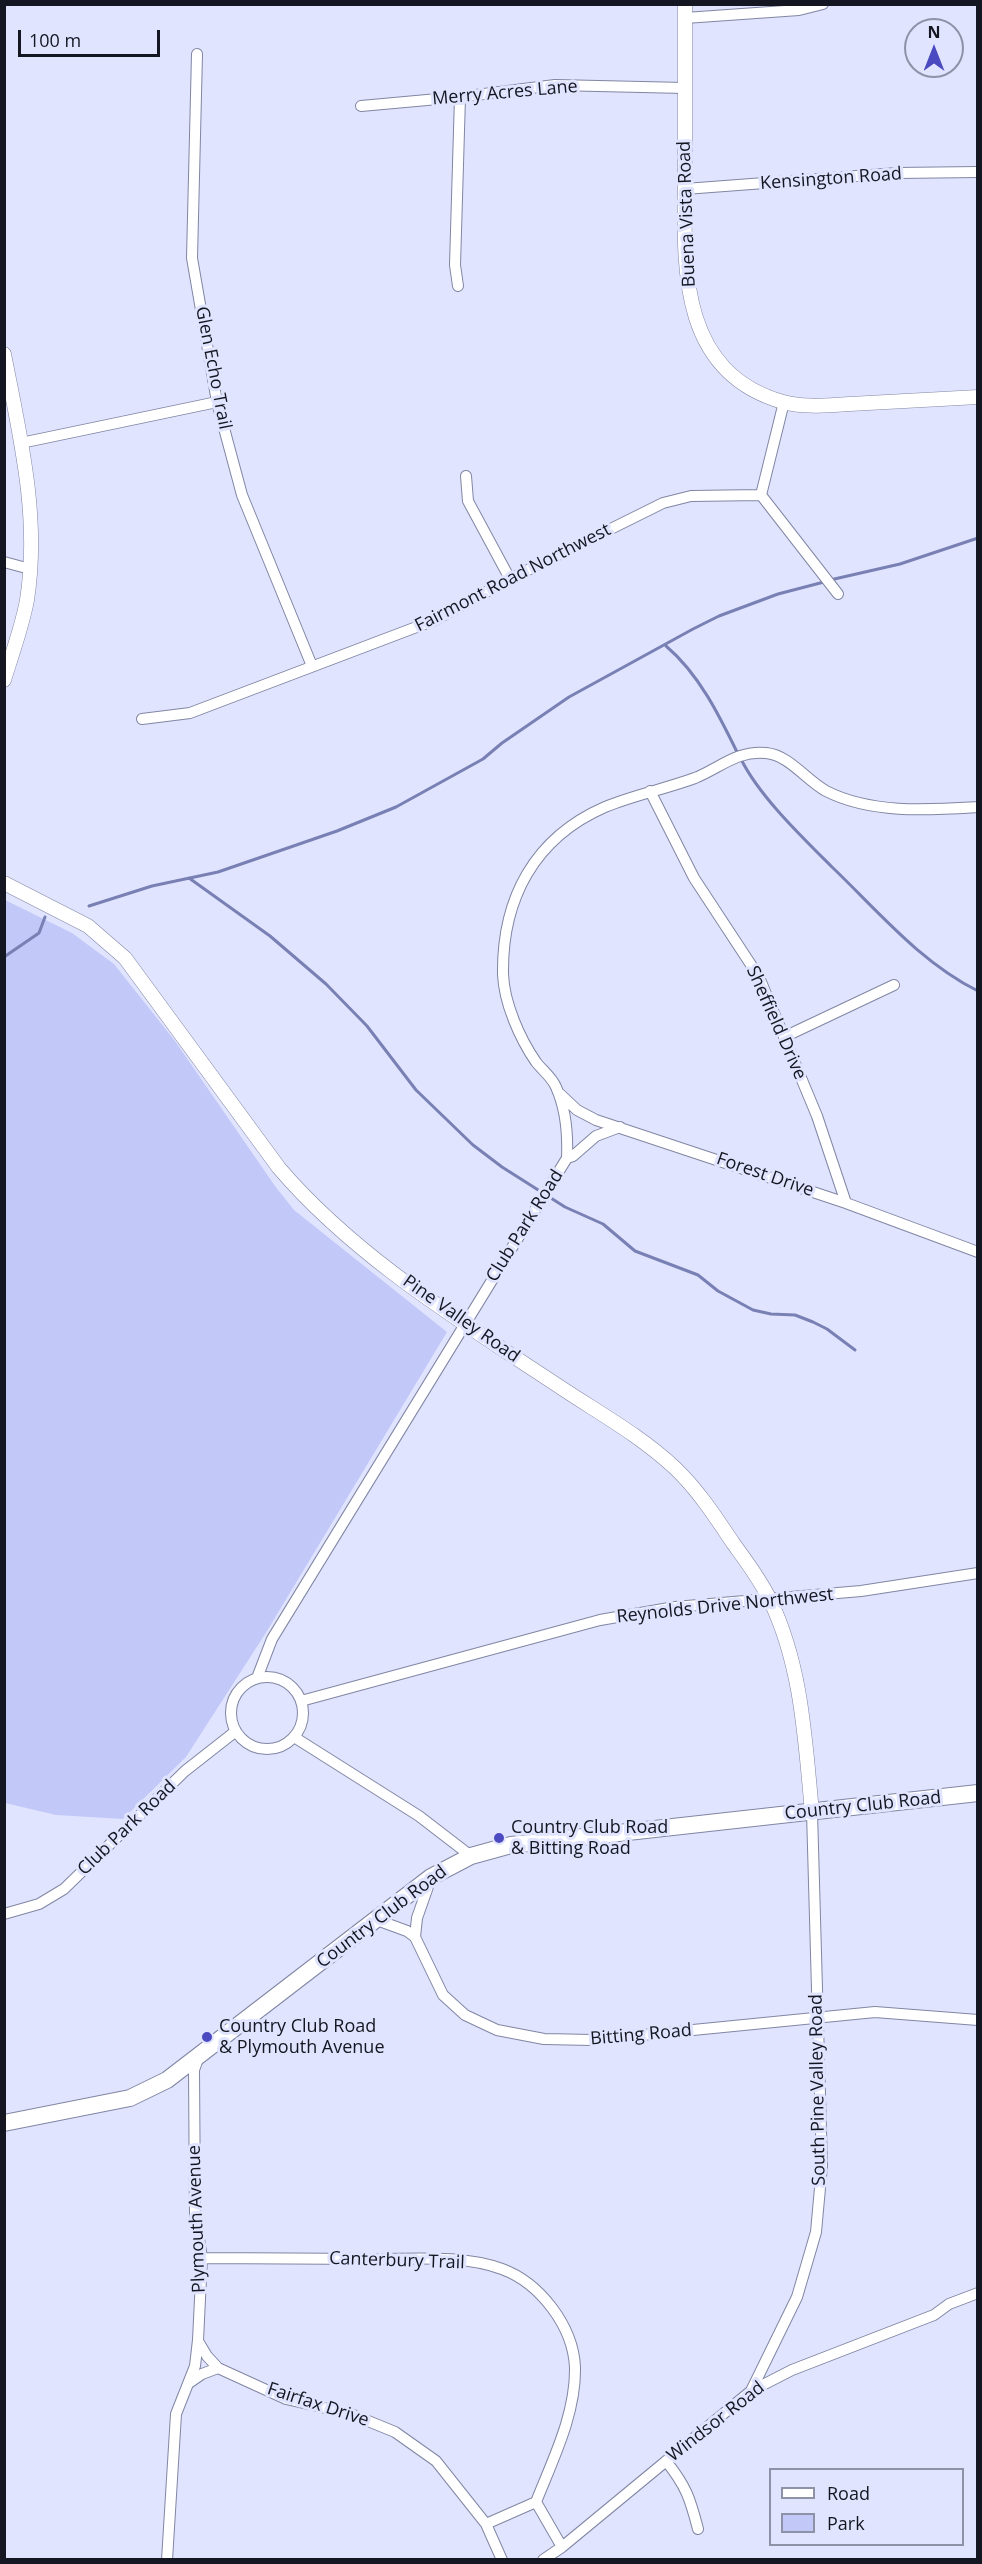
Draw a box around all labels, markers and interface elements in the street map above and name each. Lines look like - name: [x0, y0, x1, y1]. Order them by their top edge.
- scale bar: [21, 18, 164, 56]
- north arrow: [904, 18, 964, 78]
- text: N: [927, 21, 941, 43]
- text: 100 m: [29, 28, 81, 52]
- street label: Merry Acres Lane: [431, 76, 579, 110]
- street label: Buena Vista Road: [674, 140, 700, 288]
- street label: Kensington Road: [759, 163, 903, 195]
- street label: Glen Echo Trail: [190, 305, 236, 431]
- street label: Fairmont Road Northwest: [412, 519, 614, 637]
- street label: Sheffield Drive: [741, 963, 811, 1083]
- street label: Forest Drive: [714, 1148, 816, 1202]
- street label: Club Park Road: [482, 1166, 568, 1286]
- street label: Pine Valley Road: [398, 1271, 524, 1367]
- street label: Reynolds Drive Northwest: [616, 1584, 834, 1628]
- street label: Club Park Road: [74, 1776, 180, 1880]
- street label: Country Club Road: [784, 1787, 942, 1825]
- place label: Country Club Road & Bitting Road: [511, 1817, 668, 1860]
- marker: Country Club Road & Bitting Road: [492, 1831, 506, 1845]
- street label: Country Club Road: [313, 1861, 451, 1973]
- street label: South Pine Valley Road: [806, 1994, 830, 2186]
- place label: Country Club Road & Plymouth Avenue: [219, 2016, 385, 2058]
- street label: Bitting Road: [589, 2020, 693, 2050]
- marker: Country Club Road & Plymouth Avenue: [200, 2030, 214, 2044]
- street label: Plymouth Avenue: [184, 2145, 210, 2293]
- street label: Canterbury Trail: [329, 2248, 465, 2274]
- street label: Windsor Road: [663, 2377, 769, 2467]
- street label: Fairfax Drive: [265, 2378, 371, 2432]
- legend: [769, 2468, 964, 2546]
- text: Road: [827, 2481, 870, 2505]
- text: Park: [827, 2511, 865, 2535]

